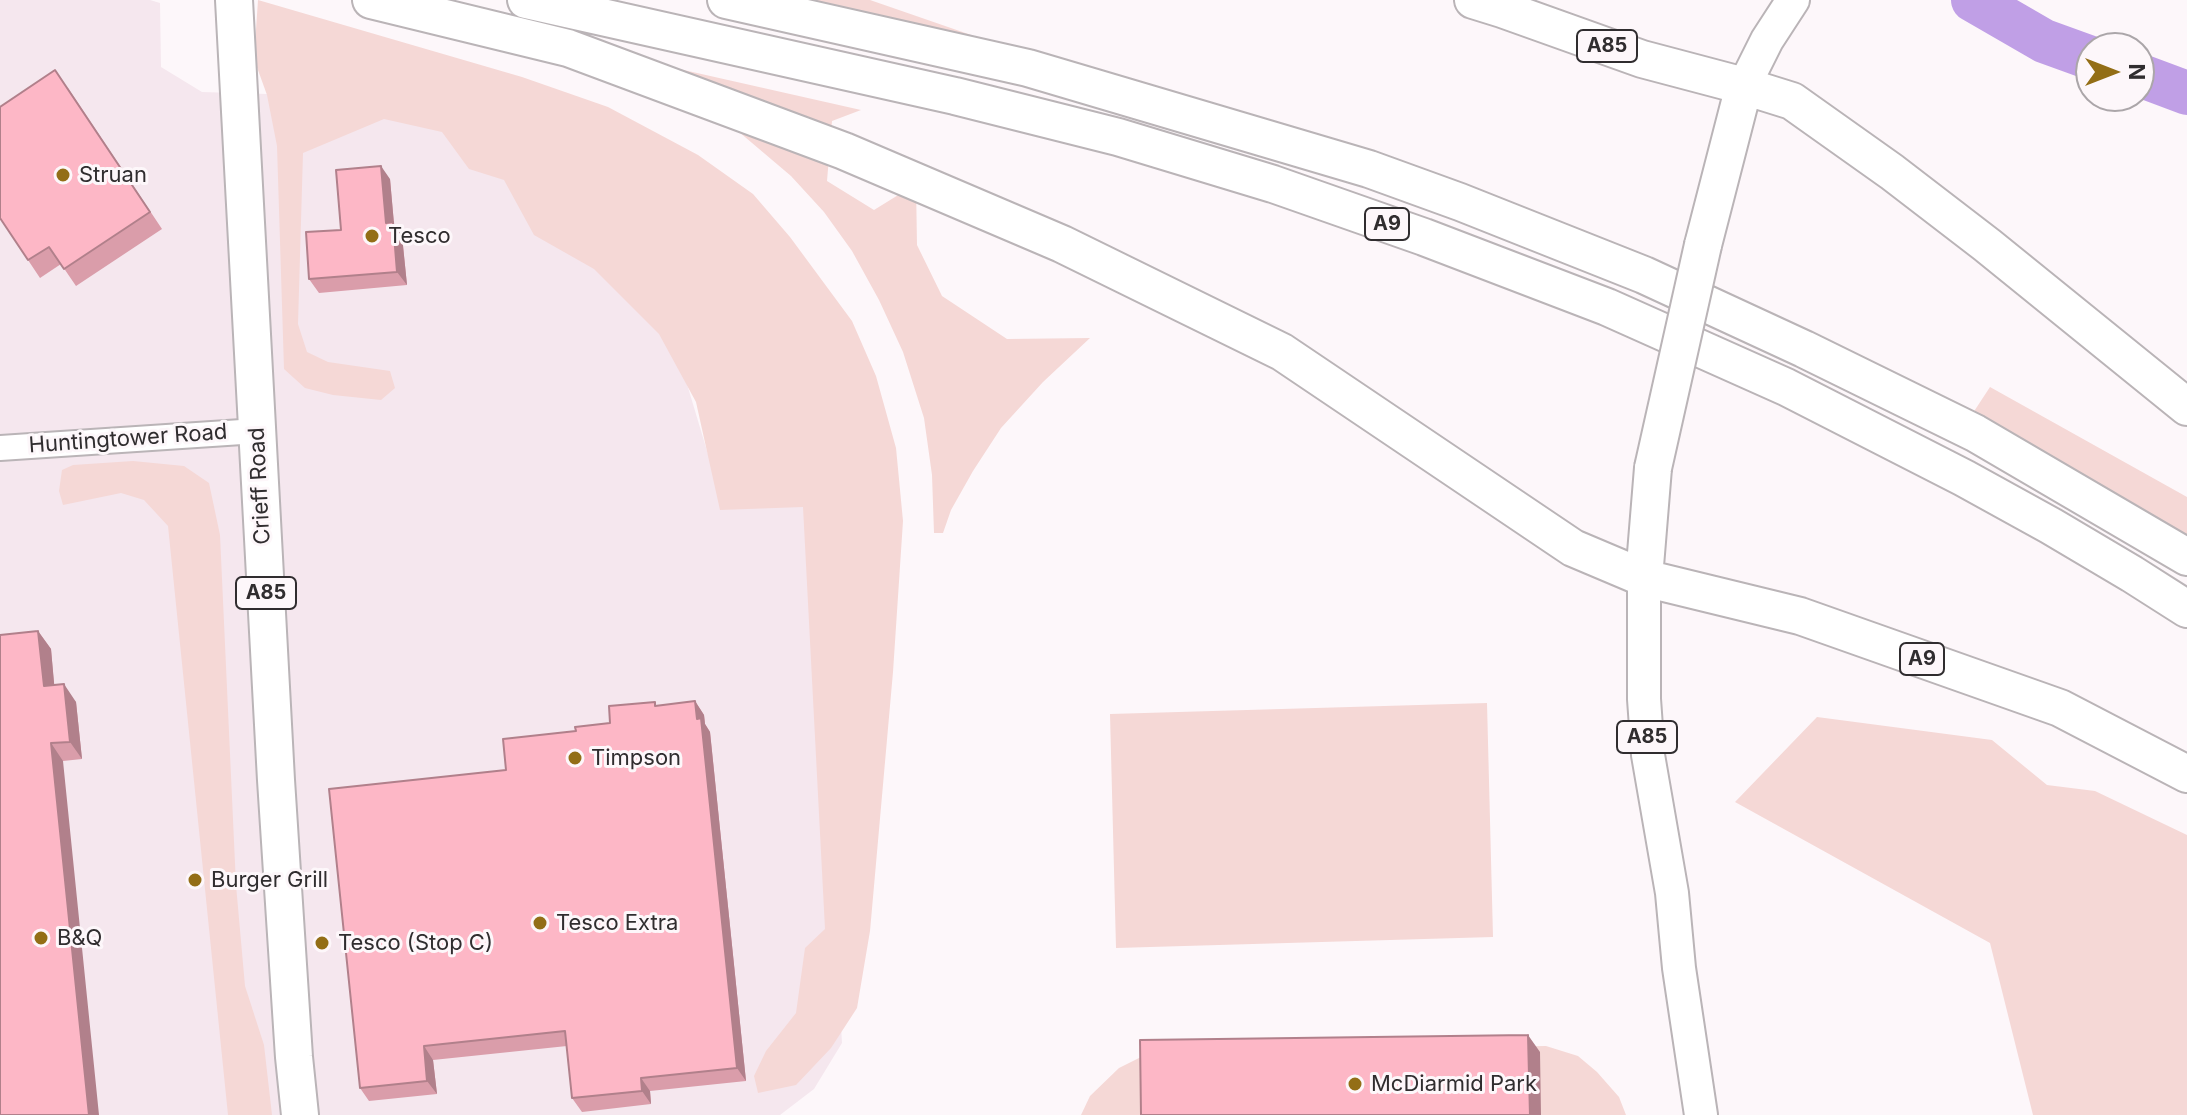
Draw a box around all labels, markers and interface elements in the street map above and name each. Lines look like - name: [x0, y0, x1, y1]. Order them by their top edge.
- road number: A85: [1577, 30, 1637, 62]
- north arrow: [2075, 32, 2155, 112]
- text: N: [2124, 64, 2150, 80]
- place label: Struan: [79, 162, 147, 188]
- marker: Struan: [54, 166, 72, 184]
- road number: A9: [1365, 208, 1409, 240]
- place label: Tesco: [388, 223, 451, 249]
- marker: Tesco: [363, 227, 381, 245]
- street label: Huntingtower Road: [28, 419, 228, 459]
- street label: Crieff Road: [244, 427, 276, 545]
- road number: A85: [236, 577, 296, 609]
- road number: A9: [1900, 643, 1944, 675]
- road number: A85: [1617, 721, 1677, 753]
- place label: Timpson: [591, 745, 681, 771]
- marker: Timpson: [566, 749, 584, 767]
- place label: Burger Grill: [211, 867, 328, 893]
- marker: Burger Grill: [186, 871, 204, 889]
- place label: Tesco Extra: [556, 910, 678, 936]
- marker: Tesco Extra: [531, 914, 549, 932]
- place label: B&Q: [57, 925, 102, 951]
- marker: B&Q: [32, 929, 50, 947]
- place label: Tesco (Stop C): [338, 930, 493, 956]
- marker: Tesco (Stop C): [313, 934, 331, 952]
- place label: McDiarmid Park: [1371, 1071, 1537, 1097]
- marker: McDiarmid Park: [1346, 1075, 1364, 1093]

